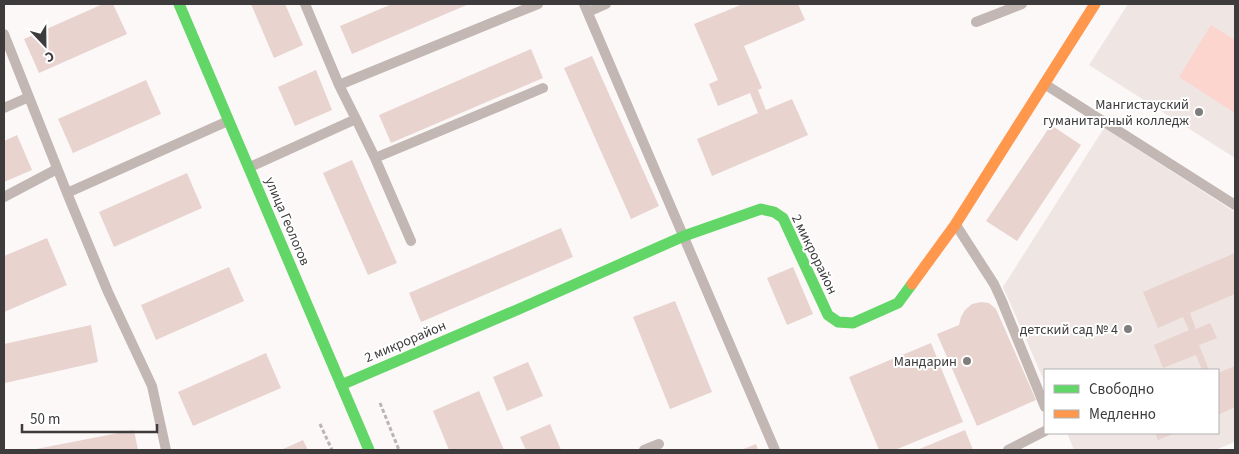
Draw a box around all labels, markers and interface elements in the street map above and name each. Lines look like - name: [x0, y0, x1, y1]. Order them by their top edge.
- north arrow: [20, 20, 70, 70]
- text: С: [42, 45, 57, 67]
- place label: Мангистауский гуманитарный колледж: [1043, 95, 1189, 131]
- marker: Мангистауский гуманитарный колледж: [1193, 106, 1205, 118]
- street label: улица Геологов: [259, 174, 315, 269]
- street label: 2 микрорайон: [786, 211, 842, 298]
- street label: 2 микрорайон: [362, 316, 449, 368]
- place label: детский сад № 4: [1020, 320, 1118, 340]
- marker: детский сад № 4: [1122, 323, 1134, 335]
- place label: Мандарин: [894, 352, 957, 372]
- marker: Мандарин: [961, 355, 973, 367]
- legend: [1044, 369, 1219, 434]
- text: Свободно: [1089, 379, 1154, 400]
- scale bar: [22, 402, 158, 434]
- text: Медленно: [1089, 404, 1156, 425]
- text: 50 m: [30, 409, 60, 430]

